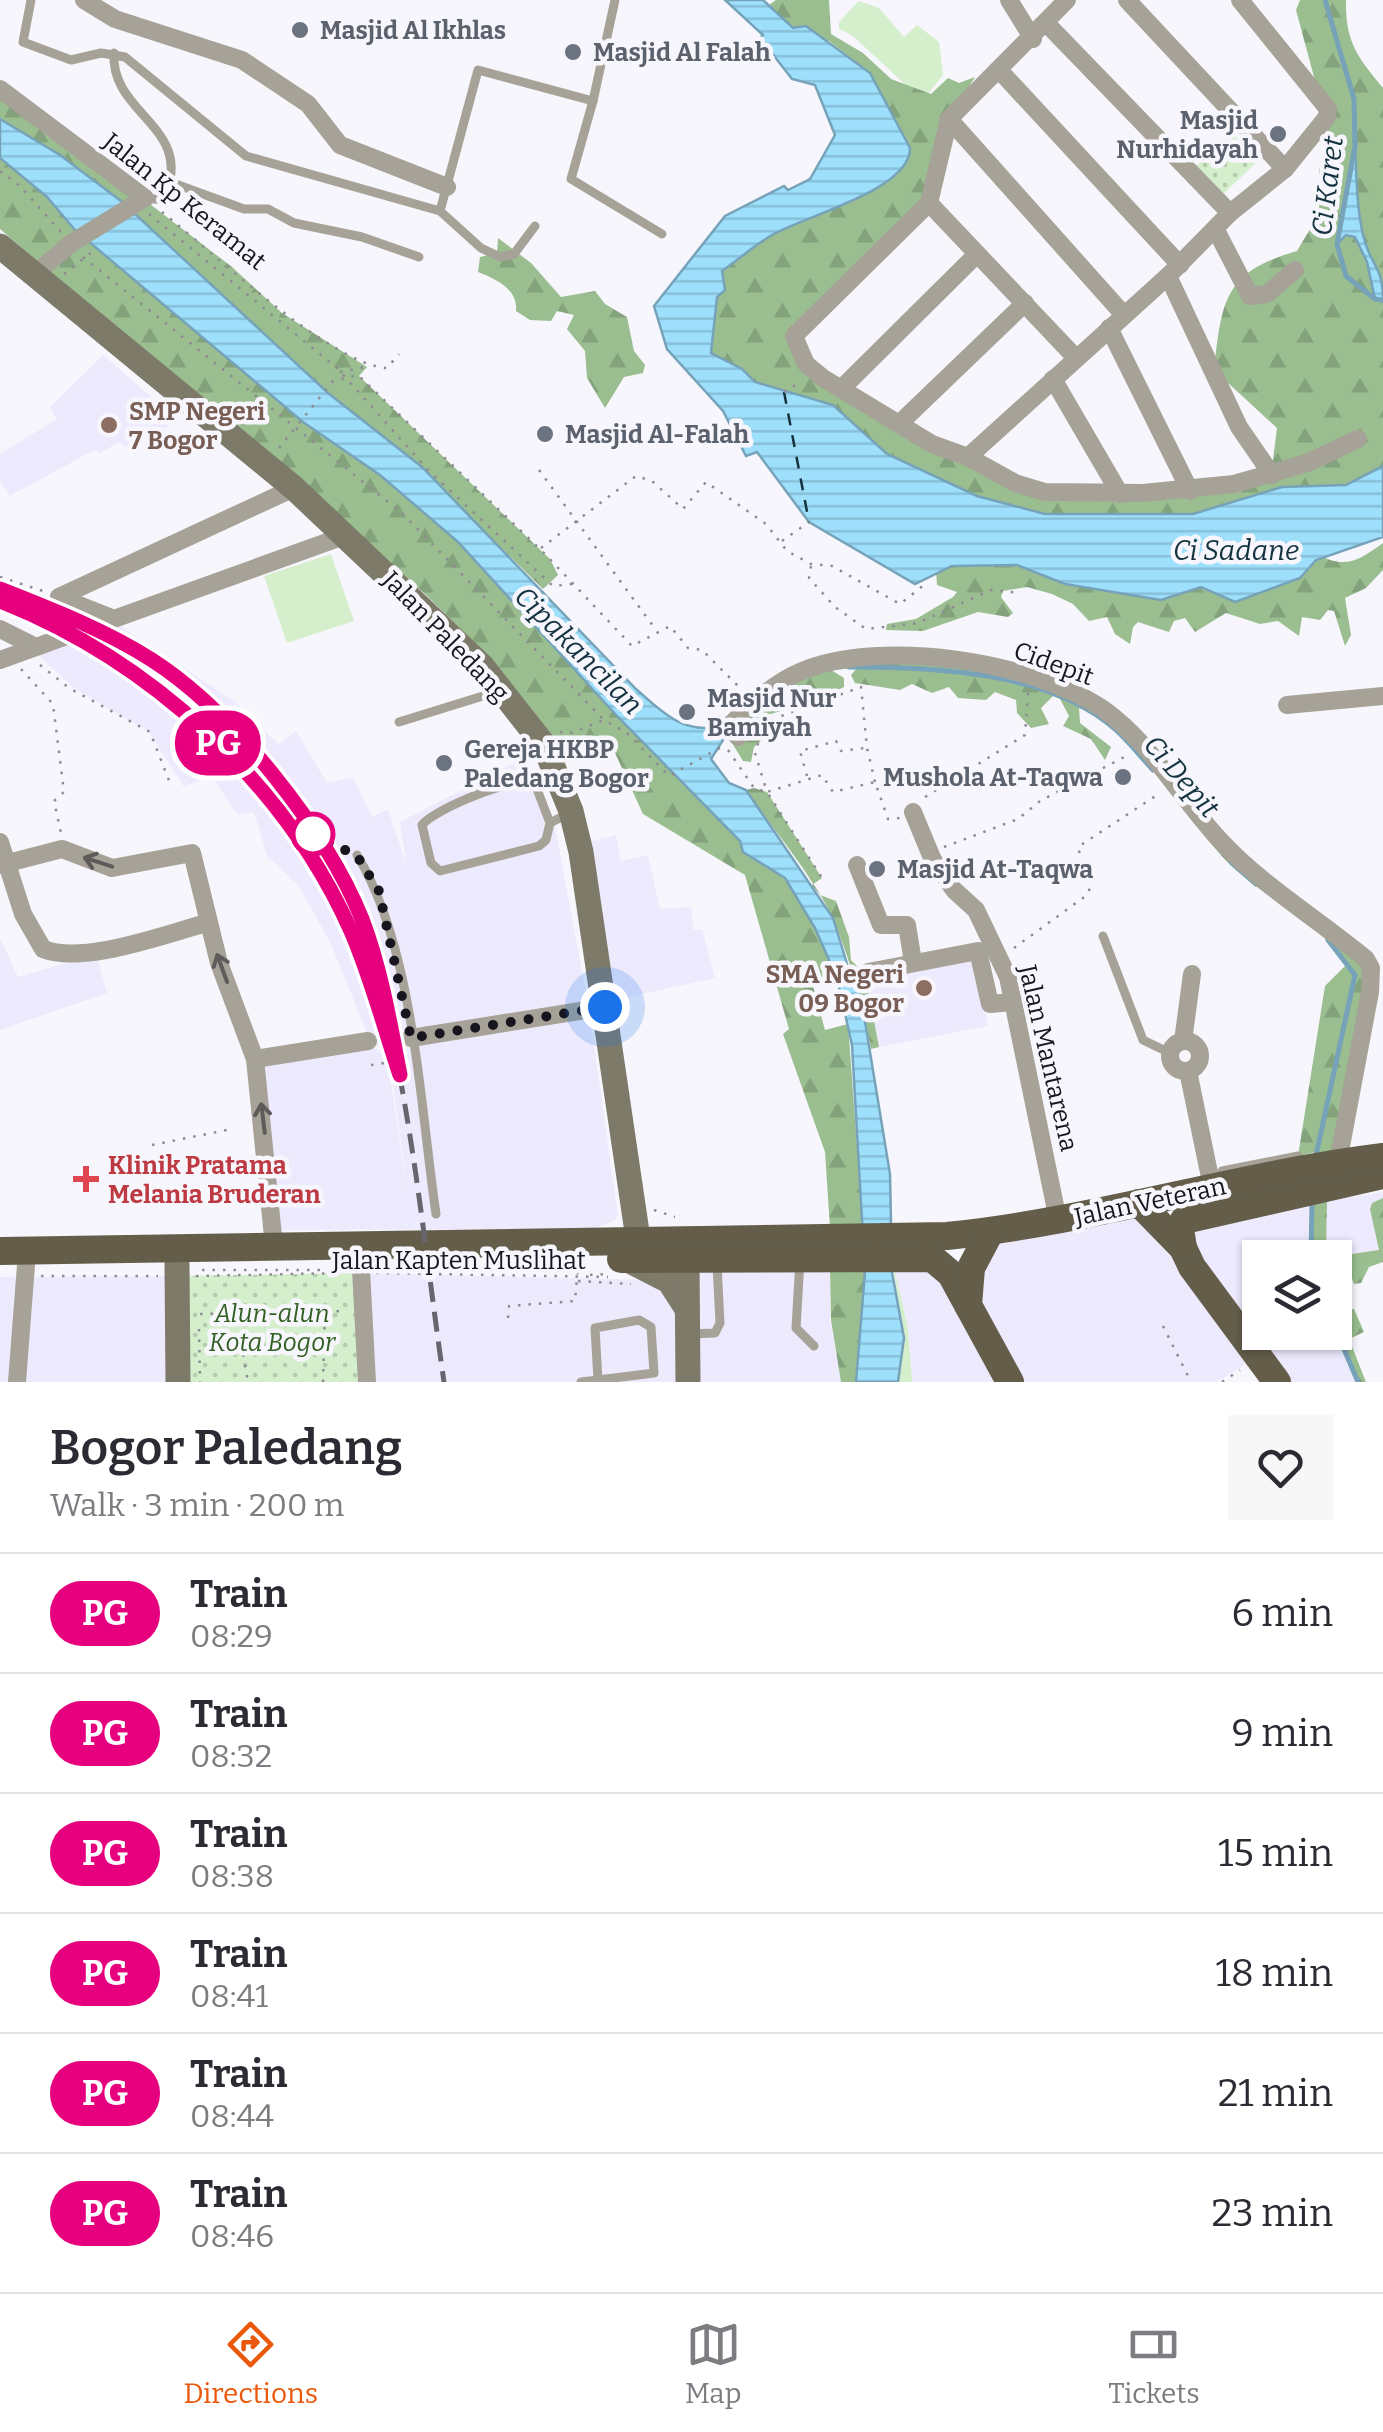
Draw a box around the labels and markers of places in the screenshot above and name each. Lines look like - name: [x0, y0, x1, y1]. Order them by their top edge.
- place label: Masjid Al Ikhlas: [320, 16, 506, 46]
- marker: Masjid Al Ikhlas: [289, 19, 311, 41]
- place label: Masjid Al Falah: [593, 38, 771, 68]
- marker: Masjid Al Falah: [562, 41, 584, 63]
- place label: Masjid Nurhidayah: [1116, 106, 1258, 165]
- marker: Masjid Nurhidayah: [1267, 123, 1289, 145]
- place label: SMP Negeri 7 Bogor: [129, 397, 265, 456]
- marker: SMP Negeri 7 Bogor: [98, 414, 120, 436]
- place label: Masjid Al-Falah: [565, 420, 749, 450]
- marker: Masjid Al-Falah: [534, 423, 556, 445]
- place label: Masjid Nur Bamiyah: [707, 684, 837, 743]
- marker: Masjid Nur Bamiyah: [676, 701, 698, 723]
- place label: Gereja HKBP Paledang Bogor: [464, 735, 649, 794]
- marker: Gereja HKBP Paledang Bogor: [433, 752, 455, 774]
- place label: Mushola At-Taqwa: [883, 763, 1103, 793]
- marker: Mushola At-Taqwa: [1112, 766, 1134, 788]
- unlabelled marker: [292, 813, 334, 855]
- place label: Masjid At-Taqwa: [897, 855, 1093, 885]
- marker: Masjid At-Taqwa: [866, 858, 888, 880]
- place label: SMA Negeri 09 Bogor: [766, 960, 904, 1019]
- marker: SMA Negeri 09 Bogor: [913, 977, 935, 999]
- place label: Klinik Pratama Melania Bruderan: [108, 1151, 321, 1210]
- marker: Klinik Pratama Melania Bruderan: [73, 1166, 99, 1192]

